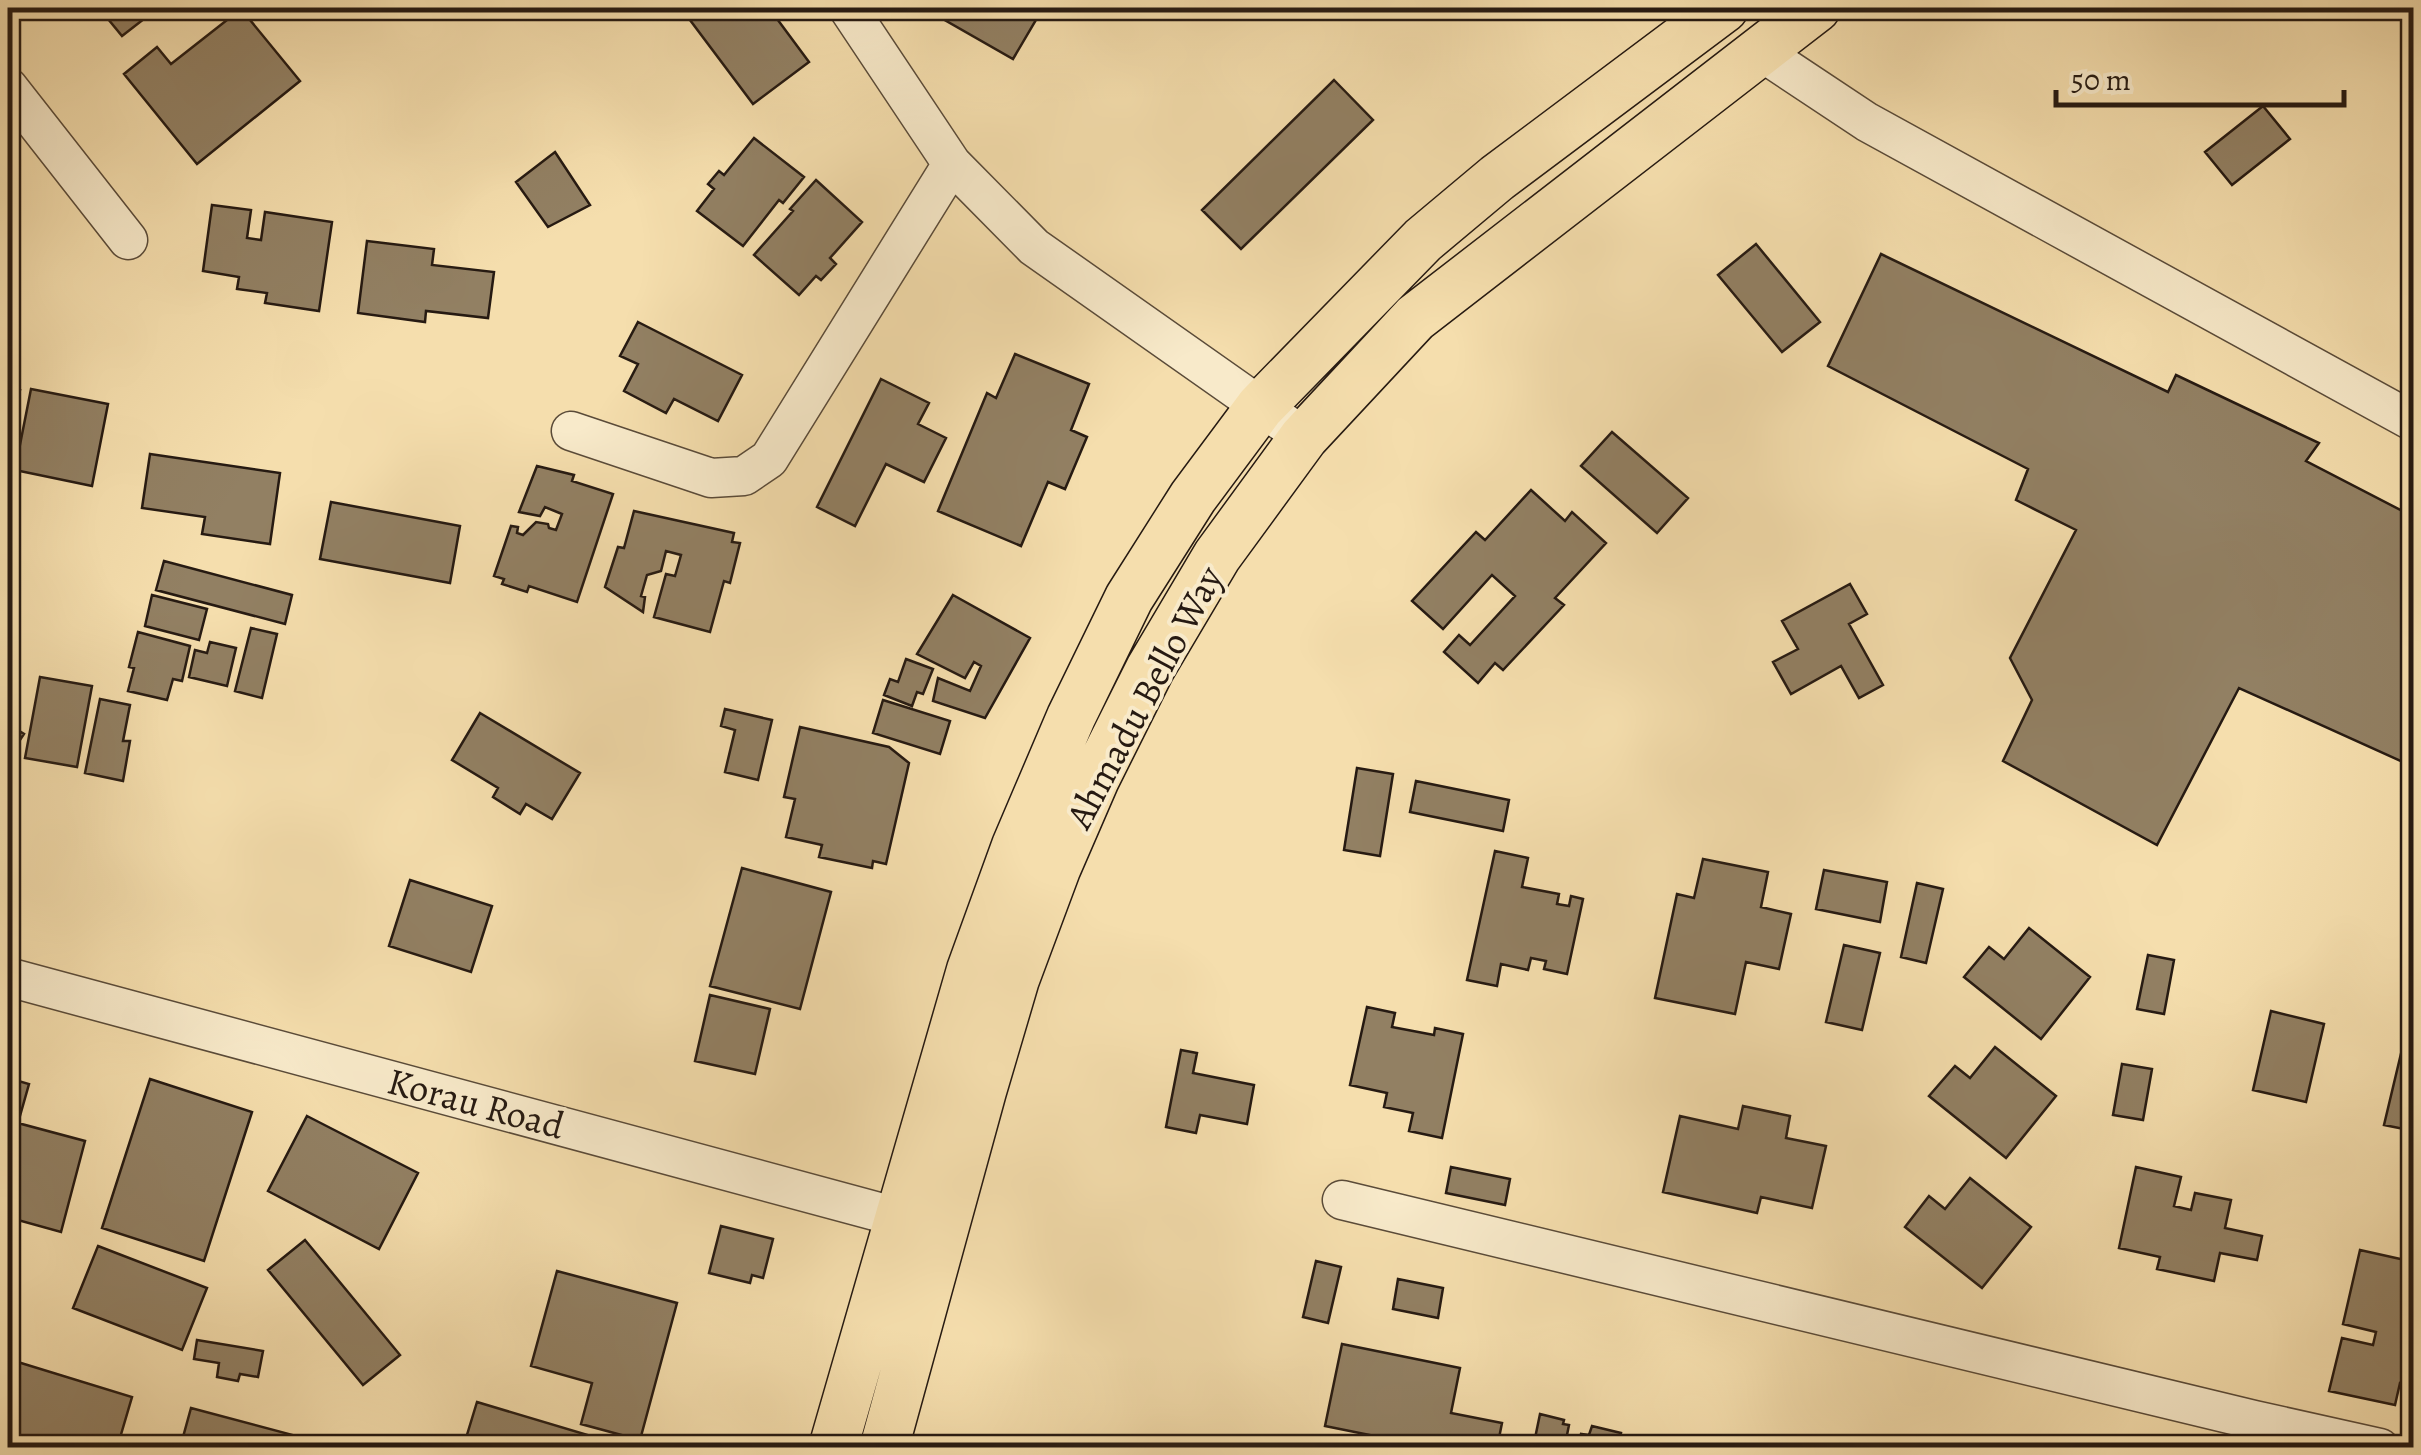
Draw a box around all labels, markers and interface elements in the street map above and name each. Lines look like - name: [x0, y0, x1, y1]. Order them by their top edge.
- scale bar: [2056, 45, 2344, 107]
- text: 50 m: [2071, 60, 2131, 100]
- street label: Ahmadu Bello Way: [1052, 556, 1236, 838]
- street label: Korau Road: [382, 1054, 571, 1152]

